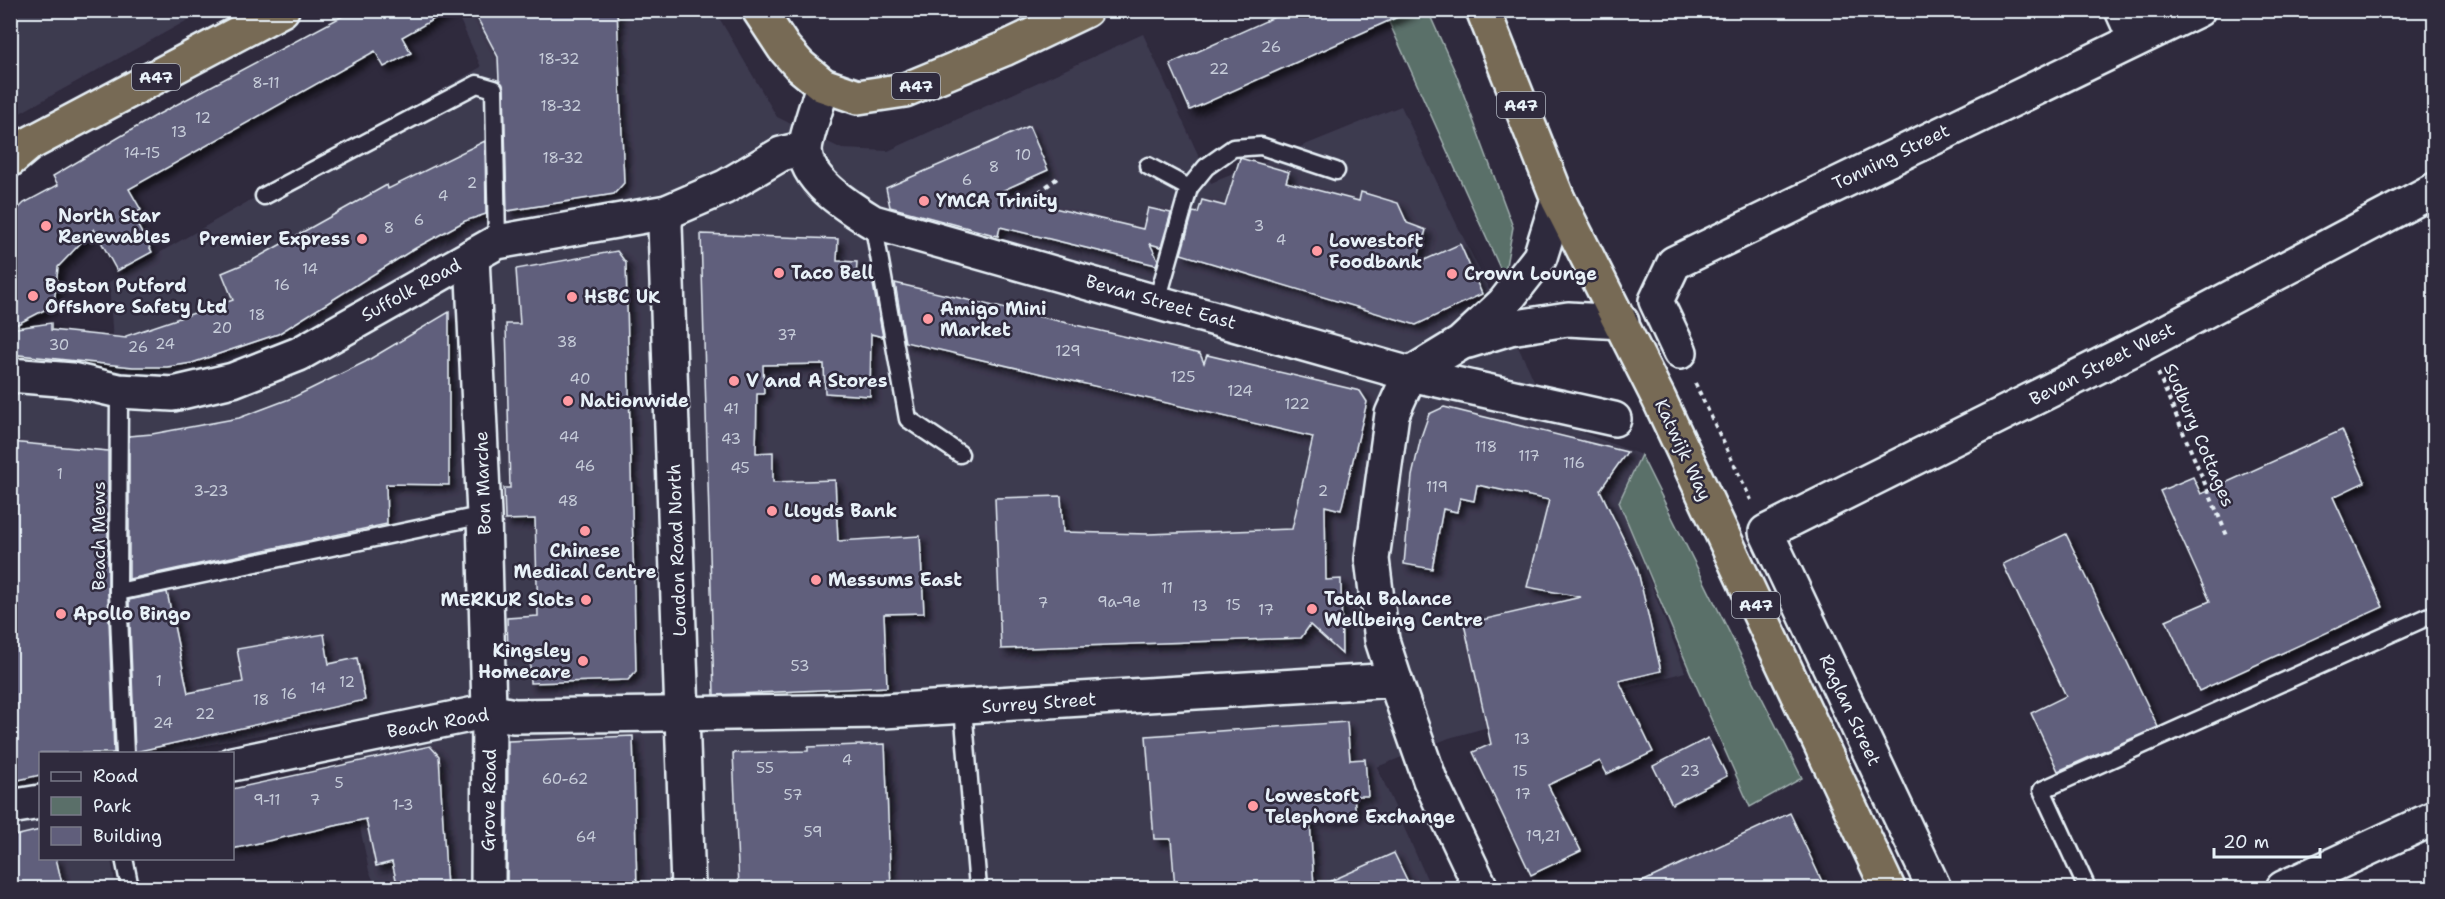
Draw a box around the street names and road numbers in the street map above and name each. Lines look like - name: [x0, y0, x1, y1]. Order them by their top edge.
- road number: A47: [132, 64, 180, 90]
- road number: A47: [892, 73, 940, 99]
- road number: A47: [1497, 92, 1545, 118]
- street label: Tonning Street: [1828, 118, 1954, 196]
- street label: Suffolk Road: [357, 253, 465, 327]
- street label: Bevan Street East: [1083, 269, 1239, 335]
- street label: Bevan Street West: [2025, 317, 2179, 411]
- street label: Sudbury Cottages: [2158, 360, 2240, 510]
- street label: Katwijk Way: [1649, 395, 1717, 505]
- street label: Bon Marche: [469, 431, 497, 535]
- street label: London Road North: [662, 463, 692, 637]
- street label: Beach Mews: [87, 481, 111, 591]
- road number: A47: [1732, 592, 1780, 618]
- street label: Raglan Street: [1814, 650, 1886, 770]
- street label: Surrey Street: [981, 687, 1097, 719]
- street label: Beach Road: [385, 702, 491, 744]
- street label: Grove Road: [476, 748, 502, 852]

